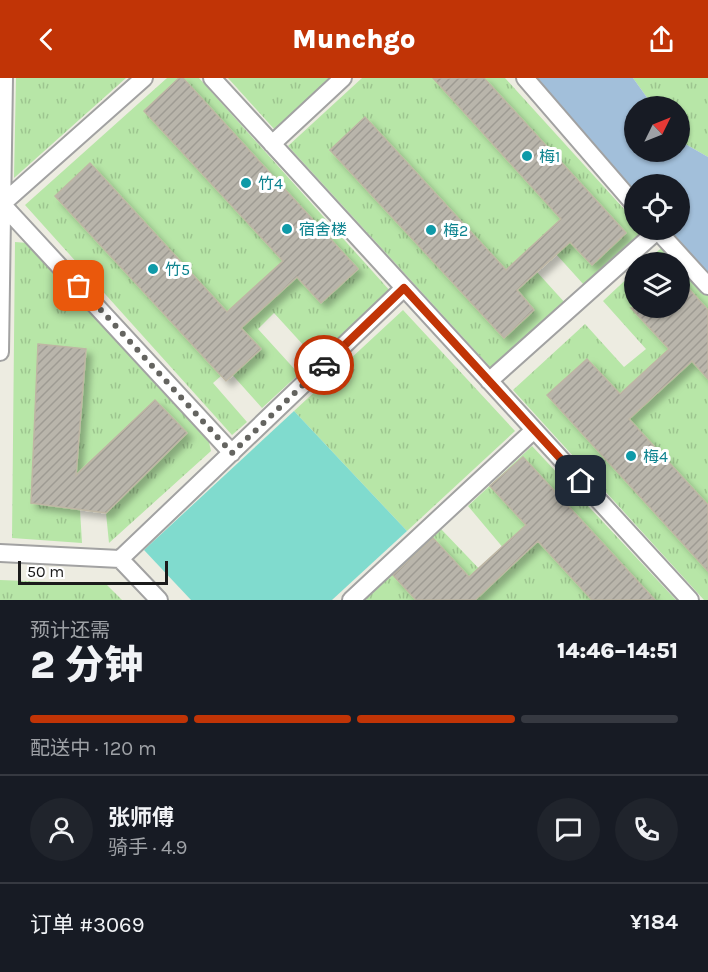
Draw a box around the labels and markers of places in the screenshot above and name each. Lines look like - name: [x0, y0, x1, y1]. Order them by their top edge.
- place label: 梅1: [539, 147, 560, 166]
- marker: 梅1: [520, 149, 534, 163]
- place label: 竹4: [258, 174, 283, 193]
- marker: 竹4: [239, 176, 253, 190]
- place label: 宿舍楼: [299, 220, 347, 239]
- place label: 梅2: [443, 221, 468, 240]
- marker: 宿舍楼: [280, 222, 294, 236]
- marker: 梅2: [424, 223, 438, 237]
- pin: [53, 260, 104, 311]
- place label: 竹5: [165, 260, 190, 279]
- marker: 竹5: [146, 262, 160, 276]
- place label: 梅4: [643, 447, 668, 466]
- marker: 梅4: [624, 449, 638, 463]
- pin: [555, 455, 606, 506]

